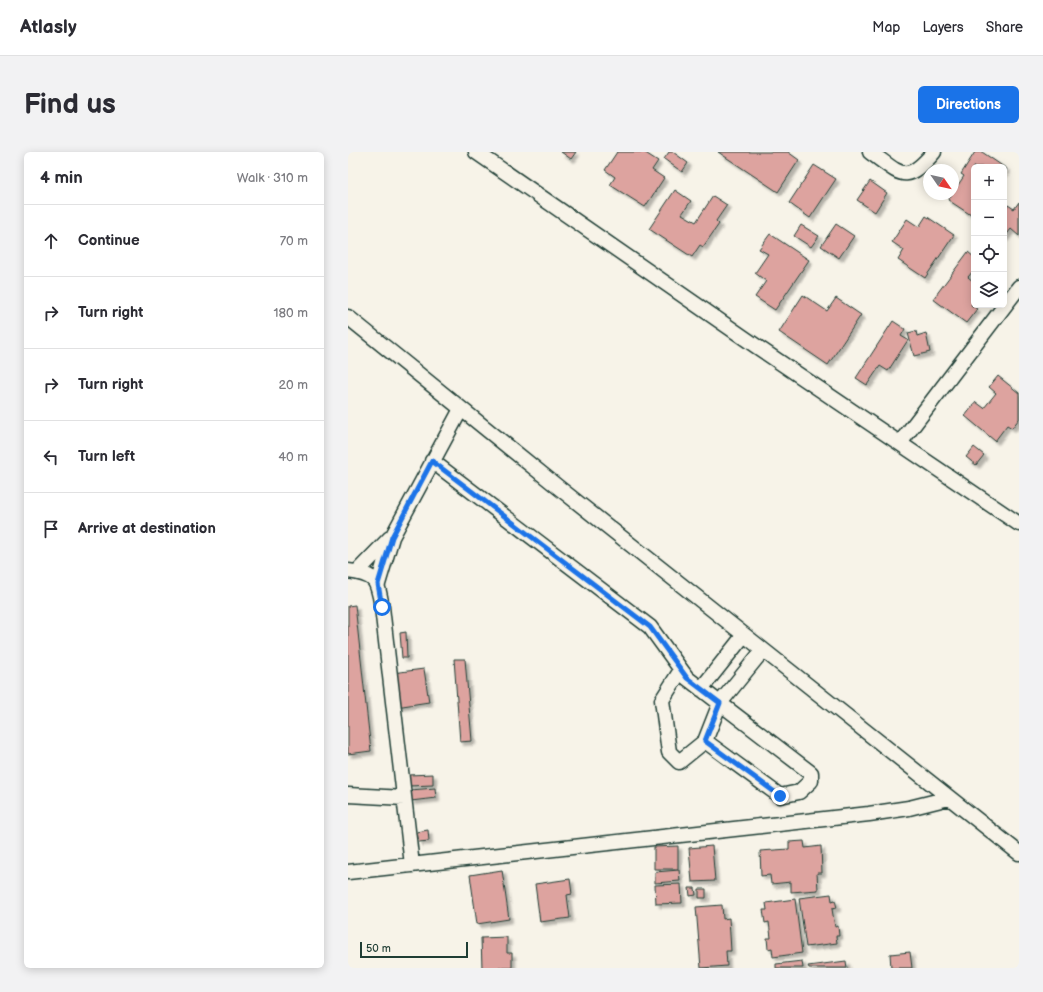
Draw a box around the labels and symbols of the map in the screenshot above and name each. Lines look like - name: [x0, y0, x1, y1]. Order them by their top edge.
- north arrow: [923, 164, 959, 200]
- route start: [373, 598, 391, 616]
- route end: [771, 787, 789, 805]
- scale bar: [360, 940, 468, 959]

